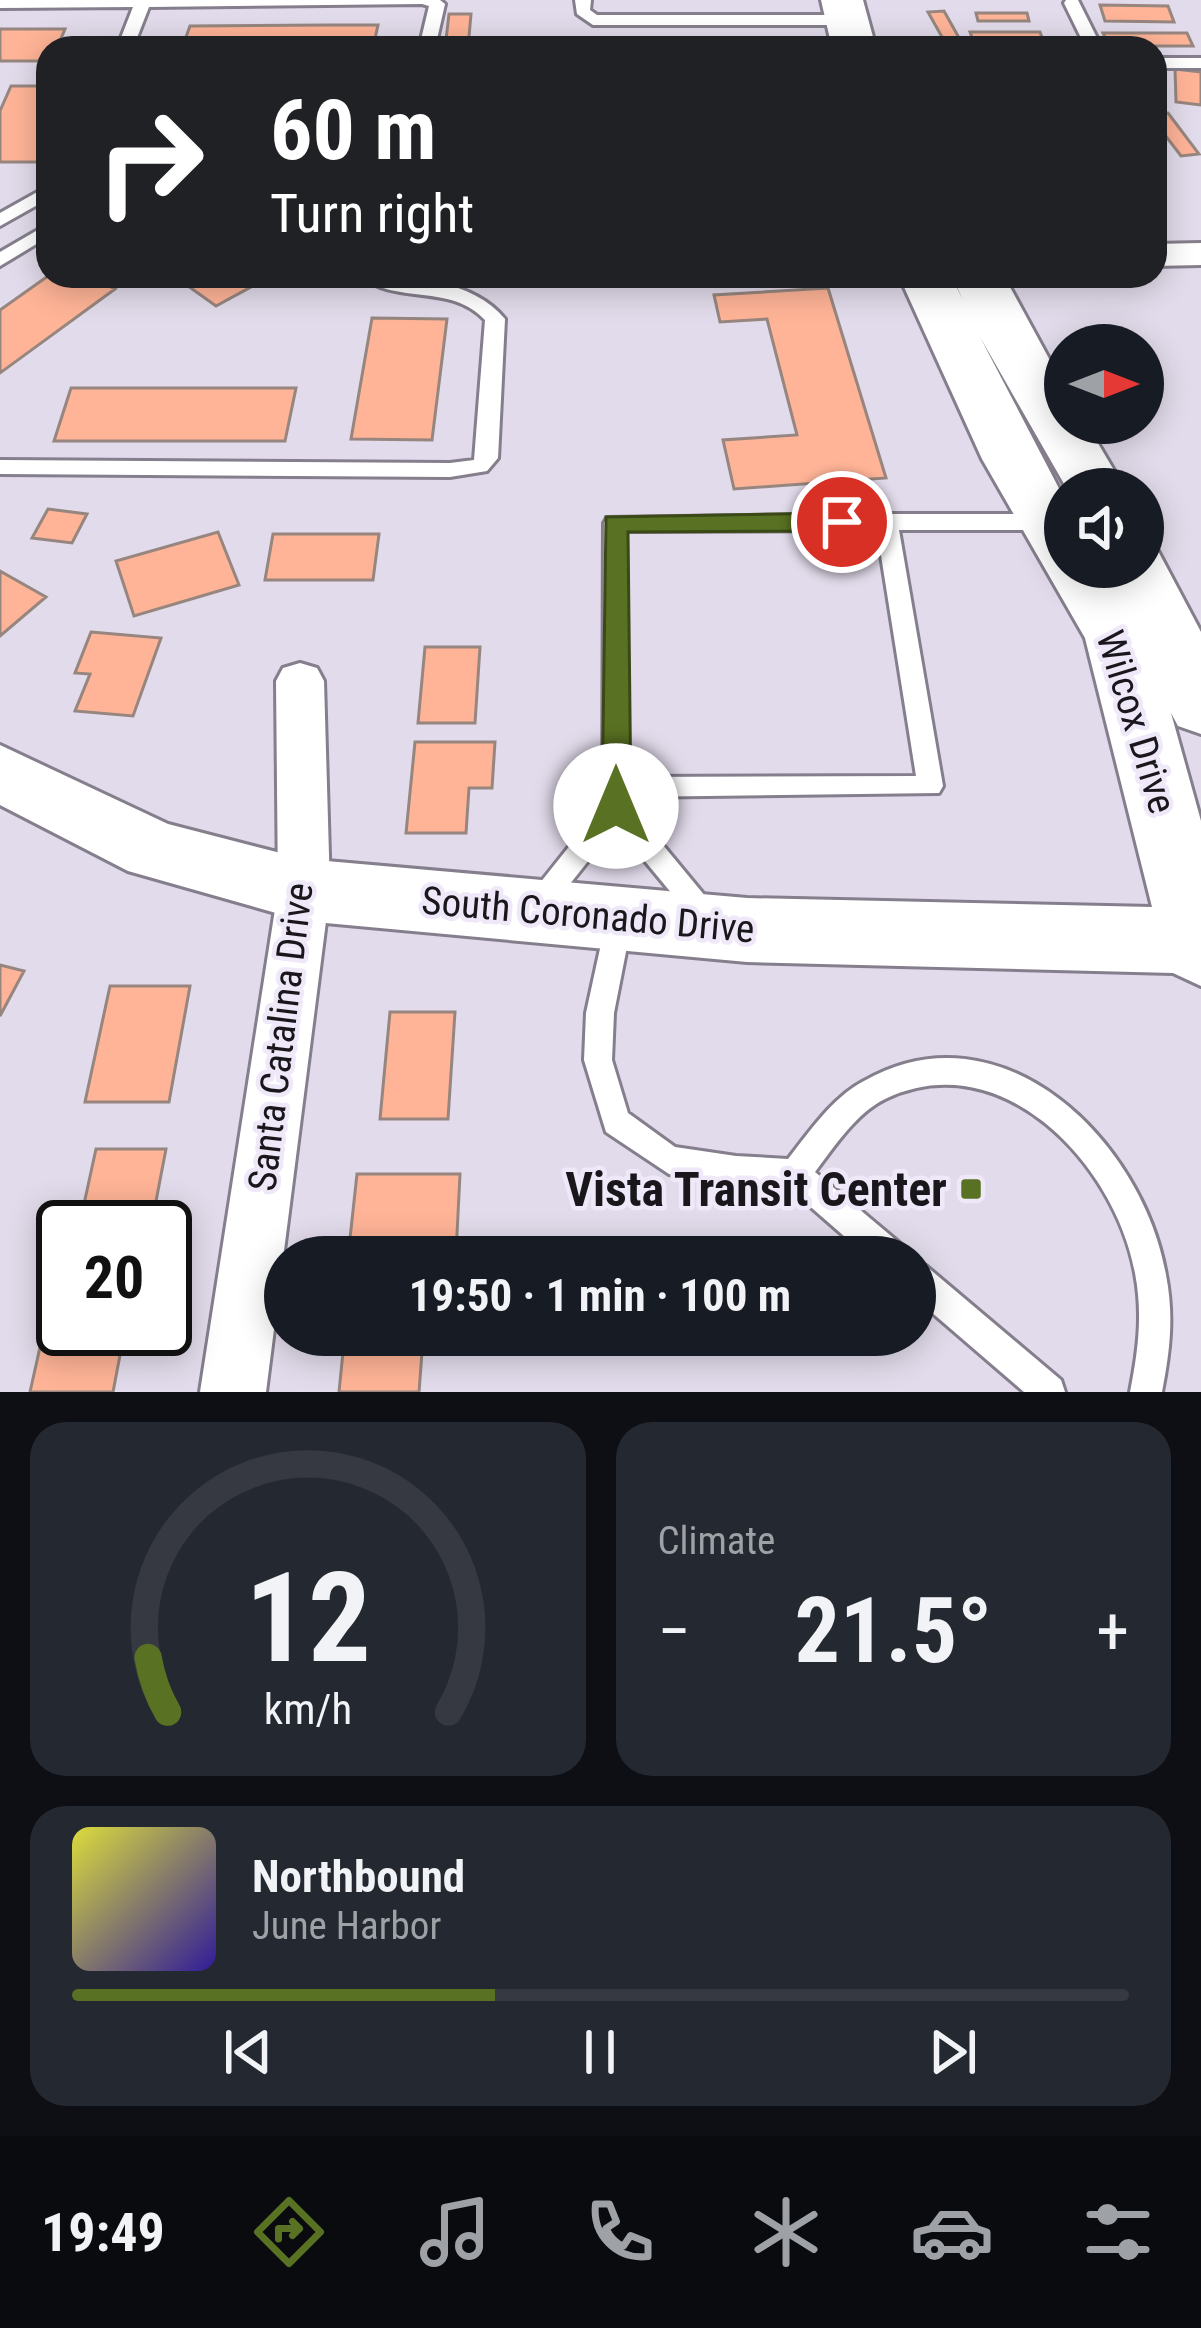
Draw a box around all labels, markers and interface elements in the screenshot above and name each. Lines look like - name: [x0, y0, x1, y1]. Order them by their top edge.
- text: 60 m: [270, 81, 437, 180]
- icon: right: [72, 84, 228, 240]
- text: Turn right: [270, 182, 474, 245]
- north arrow: [1044, 324, 1164, 444]
- map controls: [1044, 324, 1164, 588]
- button: sound: [1044, 468, 1164, 588]
- pin: [791, 471, 893, 573]
- icon: arrive: [809, 489, 875, 555]
- street label: Wilcox Drive: [1086, 625, 1186, 819]
- position arrow: [553, 743, 679, 869]
- street label: South Coronado Drive: [420, 878, 756, 952]
- street label: Santa Catalina Drive: [239, 880, 323, 1194]
- place label: Vista Transit Center: [565, 1161, 947, 1218]
- marker: Vista Transit Center: [958, 1176, 984, 1202]
- speed limit sign: 20: [36, 1200, 192, 1356]
- text: 19:50 · 1 min · 100 m: [409, 1269, 791, 1322]
- text: Climate: [658, 1518, 775, 1564]
- text: 12: [245, 1545, 371, 1691]
- text: 21.5°: [795, 1579, 992, 1684]
- text: −: [658, 1593, 691, 1670]
- text: +: [1096, 1593, 1129, 1670]
- text: km/h: [264, 1684, 352, 1734]
- text: Northbound: [252, 1850, 465, 1903]
- text: June Harbor: [252, 1903, 441, 1949]
- icon: previous: [215, 2019, 281, 2085]
- icon: pause: [567, 2019, 633, 2085]
- icon: next: [920, 2019, 986, 2085]
- icon: directions: [247, 2190, 331, 2274]
- icon: music: [413, 2190, 497, 2274]
- icon: phone: [578, 2190, 662, 2274]
- icon: climate: [744, 2190, 828, 2274]
- icon: car: [910, 2190, 994, 2274]
- icon: filters: [1076, 2190, 1160, 2274]
- text: 19:49: [41, 2201, 165, 2264]

